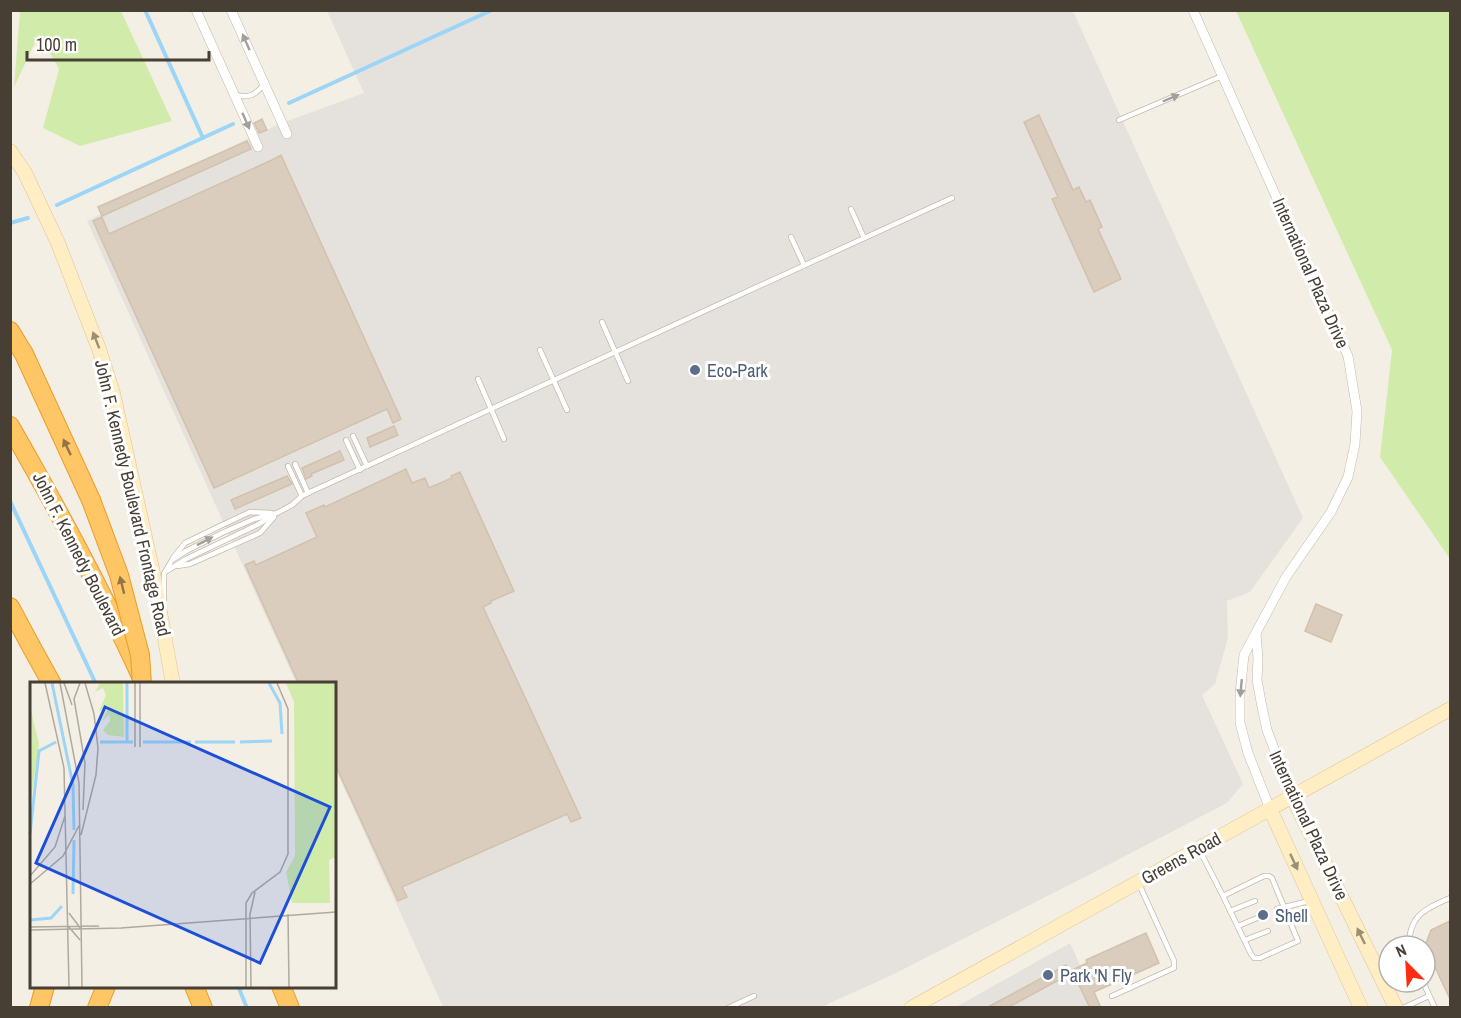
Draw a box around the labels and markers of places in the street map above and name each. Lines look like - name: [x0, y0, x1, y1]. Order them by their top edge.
- place label: Eco-Park: [707, 358, 768, 383]
- marker: Eco-Park: [688, 363, 702, 377]
- place label: Shell: [1275, 903, 1308, 928]
- marker: Shell: [1256, 908, 1270, 922]
- place label: Park 'N Fly: [1060, 963, 1132, 988]
- marker: Park 'N Fly: [1041, 968, 1055, 982]

